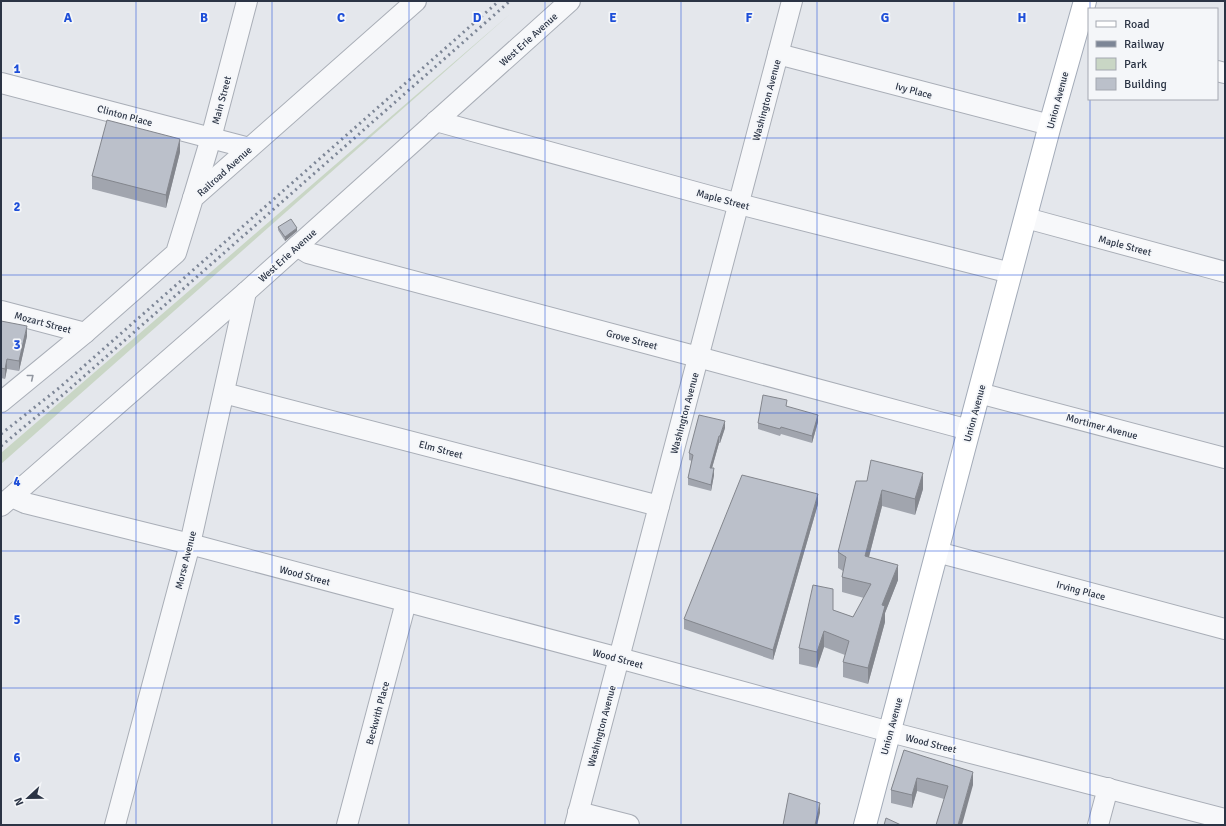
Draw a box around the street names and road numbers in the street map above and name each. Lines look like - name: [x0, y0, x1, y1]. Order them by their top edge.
- street label: West Erie Avenue: [497, 11, 560, 69]
- street label: Washington Avenue: [750, 58, 784, 142]
- street label: Union Avenue: [1045, 70, 1071, 130]
- street label: Main Street: [210, 74, 234, 126]
- street label: Ivy Place: [894, 80, 933, 102]
- street label: Clinton Place: [96, 103, 154, 129]
- street label: Railroad Avenue: [195, 144, 254, 199]
- street label: Maple Street: [695, 187, 751, 213]
- street label: West Erie Avenue: [256, 227, 319, 285]
- street label: Maple Street: [1097, 233, 1153, 259]
- street label: Mozart Street: [13, 310, 73, 336]
- street label: Grove Street: [605, 327, 659, 353]
- street label: Washington Avenue: [668, 371, 702, 455]
- street label: Union Avenue: [962, 383, 988, 443]
- street label: Mortimer Avenue: [1065, 412, 1139, 442]
- street label: Elm Street: [418, 438, 464, 462]
- street label: Morse Avenue: [173, 530, 199, 591]
- street label: Wood Street: [278, 563, 332, 589]
- street label: Irving Place: [1055, 579, 1107, 603]
- street label: Wood Street: [591, 646, 645, 672]
- street label: Beckwith Place: [364, 680, 392, 746]
- street label: Washington Avenue: [585, 684, 619, 768]
- street label: Union Avenue: [879, 696, 905, 756]
- street label: Wood Street: [904, 732, 958, 756]

